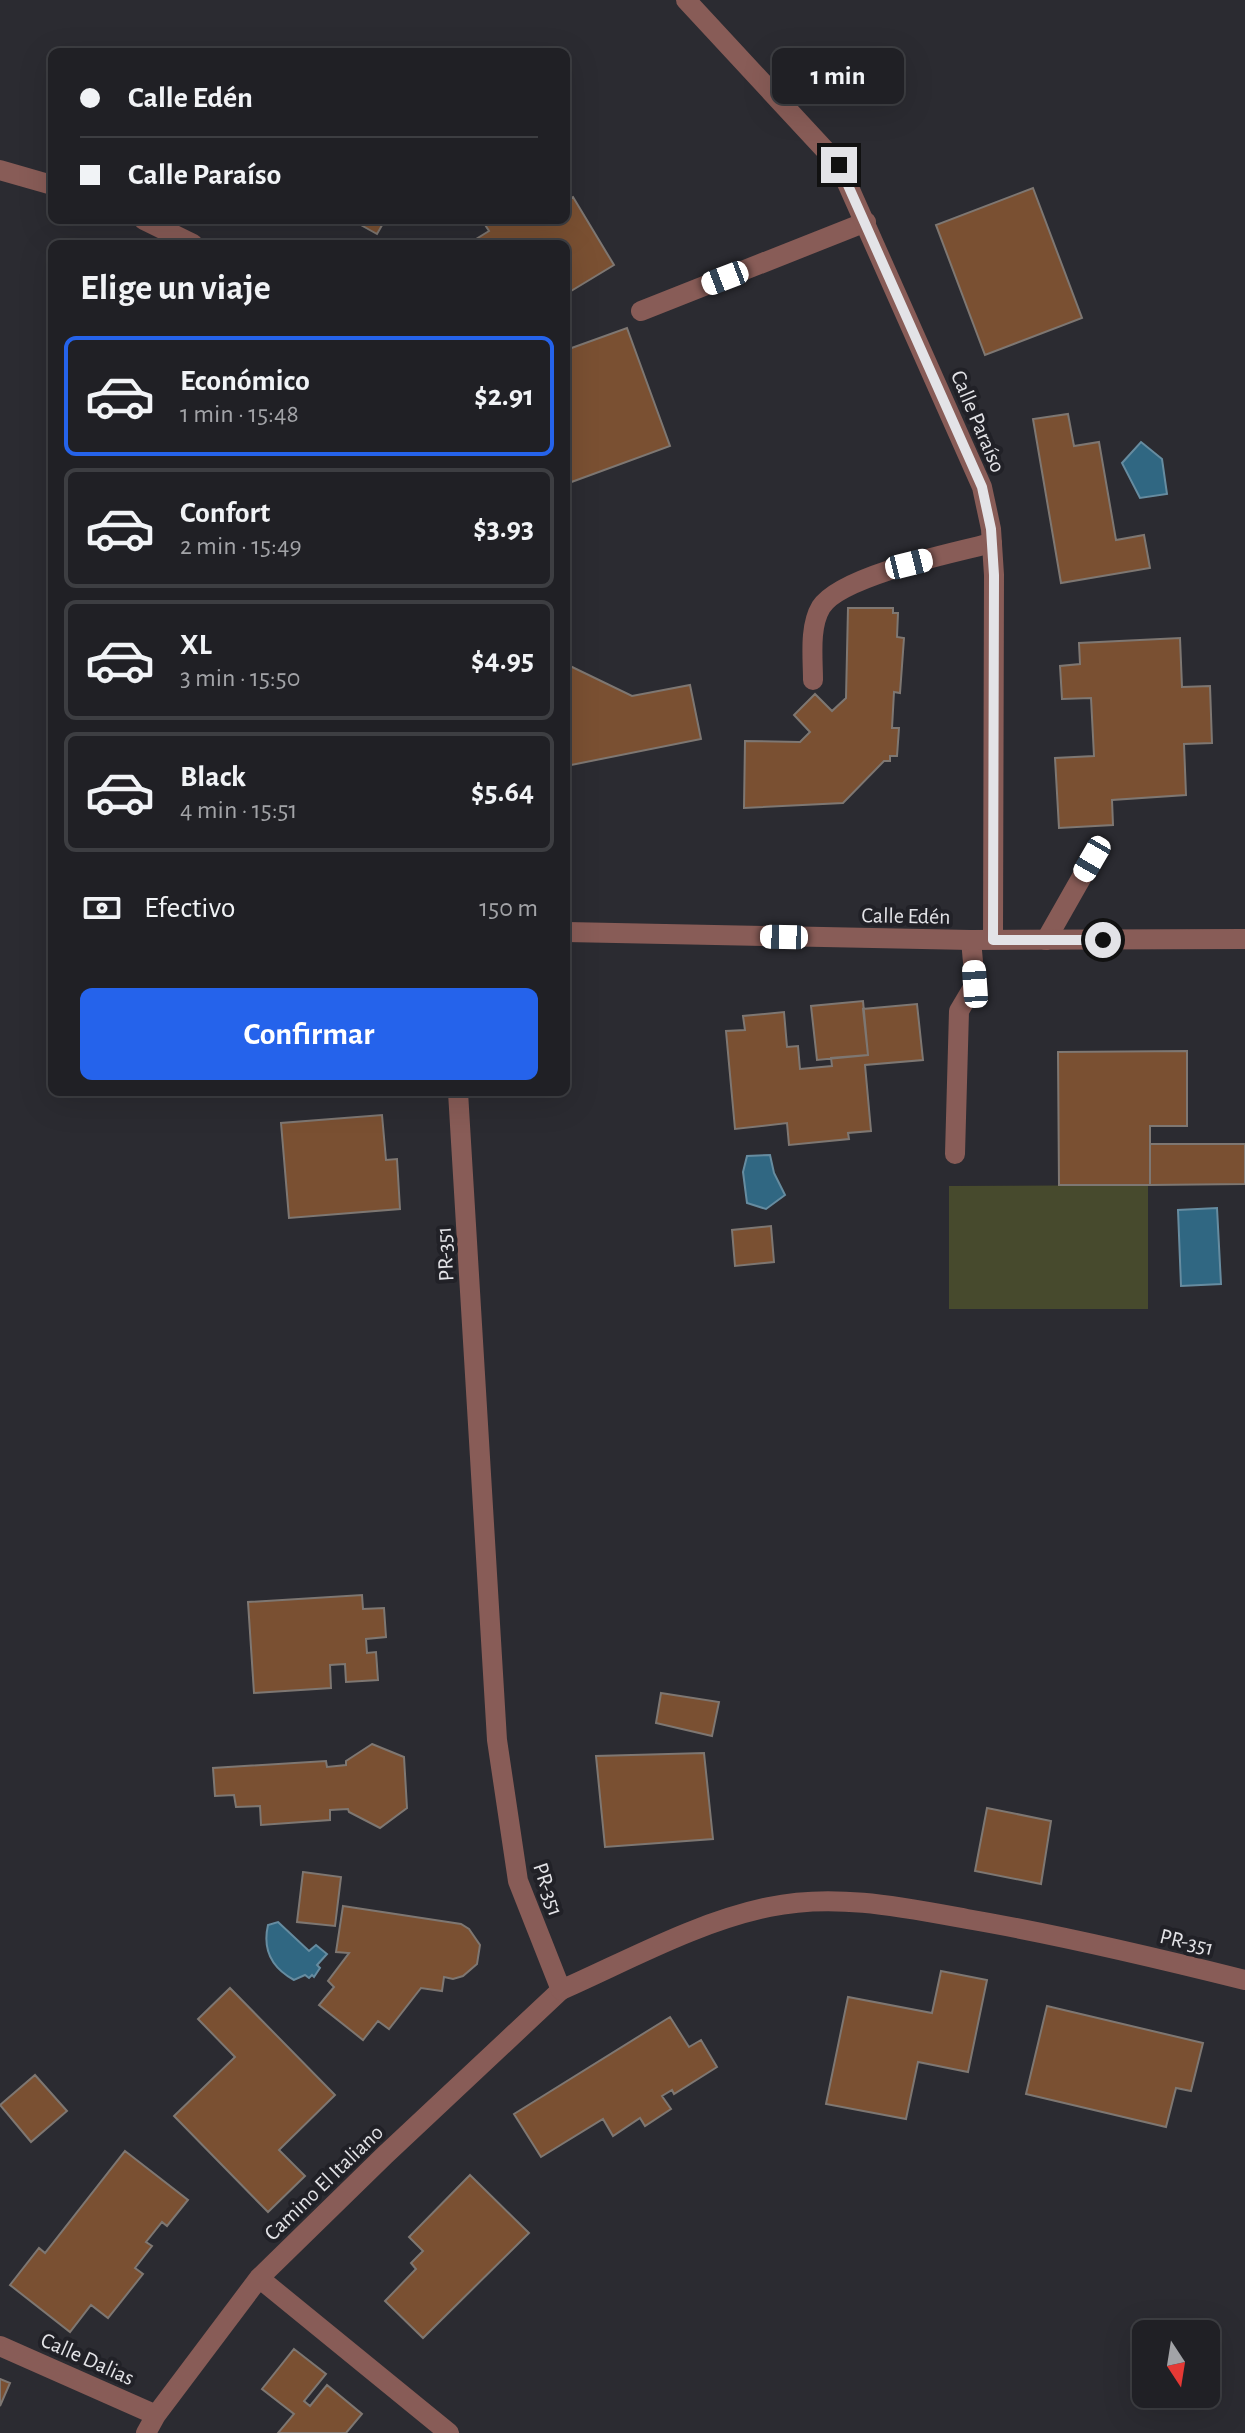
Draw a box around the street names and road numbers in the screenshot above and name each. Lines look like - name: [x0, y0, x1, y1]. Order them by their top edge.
- street label: Calle Paraíso: [947, 367, 1009, 476]
- street label: Calle Edén: [861, 904, 951, 928]
- street label: PR-351: [433, 1226, 457, 1282]
- street label: PR-351: [529, 1860, 567, 1919]
- street label: PR-351: [1158, 1925, 1216, 1959]
- street label: Camino El Italiano: [260, 2121, 387, 2245]
- street label: Calle Dalias: [38, 2329, 138, 2389]

